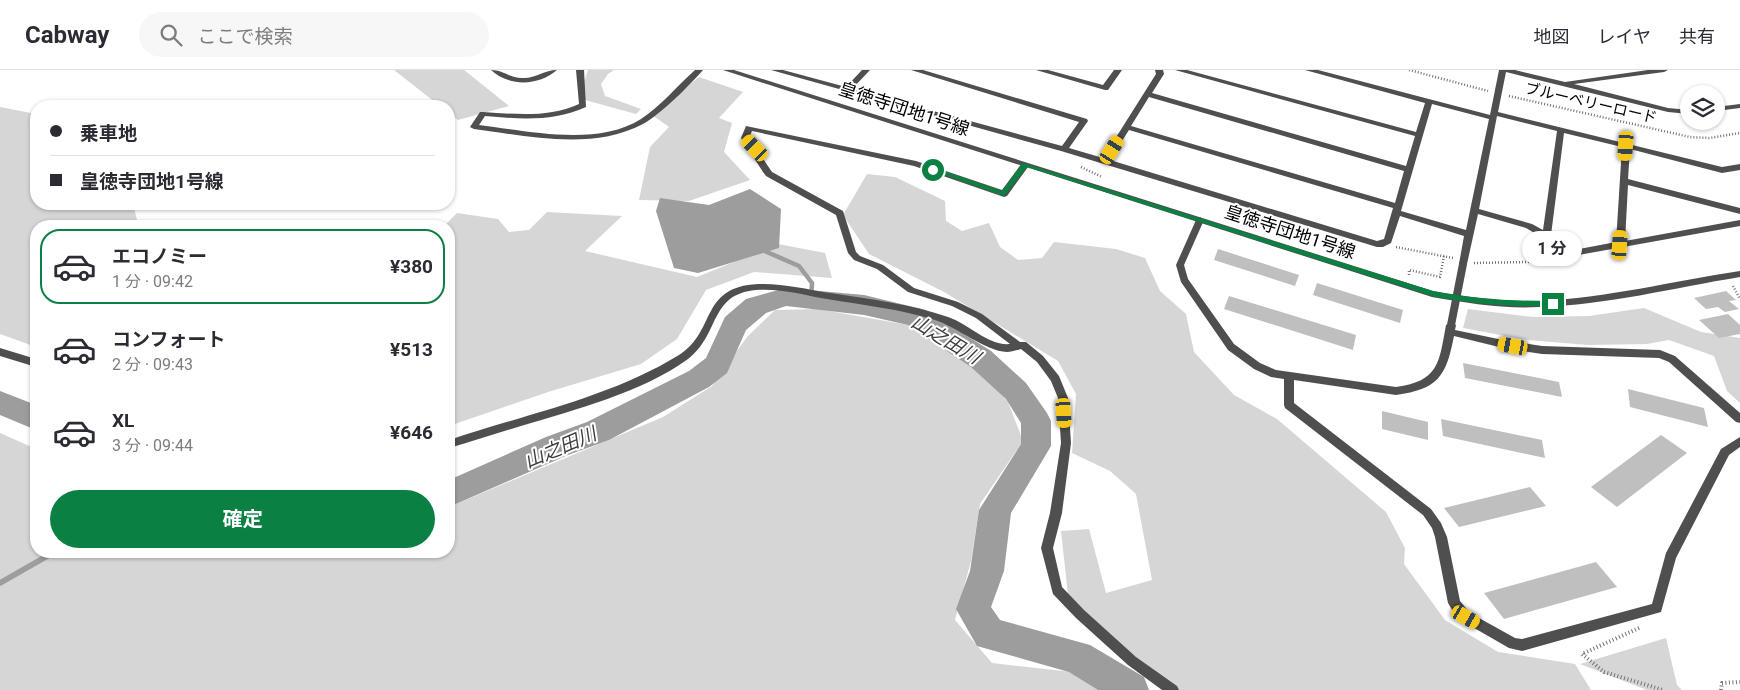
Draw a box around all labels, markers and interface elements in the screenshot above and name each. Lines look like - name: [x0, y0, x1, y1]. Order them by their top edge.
- search box: [139, 12, 489, 57]
- text: Cabway: [25, 21, 109, 49]
- icon: search: [157, 21, 185, 49]
- text: ここで検索: [197, 25, 292, 48]
- text: 地図: [1534, 26, 1570, 47]
- text: レイヤ: [1598, 26, 1651, 47]
- text: 共有: [1679, 26, 1715, 47]
- street label: 皇徳寺団地1号線: [836, 78, 972, 140]
- street label: ブルーベリーロード: [1523, 79, 1659, 127]
- map controls: [1680, 85, 1725, 130]
- button: layers: [1680, 85, 1725, 130]
- text: 乗車地: [80, 122, 137, 145]
- car: [1617, 131, 1634, 161]
- car: [739, 132, 770, 164]
- car: [1097, 133, 1126, 167]
- route start: [922, 159, 944, 181]
- text: 皇徳寺団地1号線: [80, 170, 224, 193]
- street label: 皇徳寺団地1号線: [1222, 201, 1358, 263]
- car: [1611, 230, 1628, 260]
- callout: 1 分: [1523, 232, 1583, 266]
- text: 1 分: [1537, 239, 1567, 258]
- icon: car: [52, 244, 97, 289]
- text: エコノミー: [112, 245, 207, 268]
- text: ¥380: [390, 255, 433, 278]
- text: 1 分 · 09:42: [112, 272, 193, 291]
- route end: [1542, 293, 1564, 315]
- water label: 山之田川: [907, 310, 986, 370]
- icon: car: [52, 327, 97, 372]
- text: コンフォート: [112, 328, 225, 351]
- car: [1496, 336, 1529, 356]
- text: ¥513: [390, 338, 433, 361]
- text: 2 分 · 09:43: [112, 355, 193, 374]
- car: [1055, 398, 1072, 428]
- text: XL: [112, 409, 134, 432]
- icon: car: [52, 410, 97, 455]
- text: ¥646: [390, 421, 433, 444]
- water label: 山之田川: [521, 421, 602, 473]
- text: 3 分 · 09:44: [112, 436, 193, 455]
- button: 確定: [50, 490, 435, 548]
- car: [1449, 603, 1482, 631]

